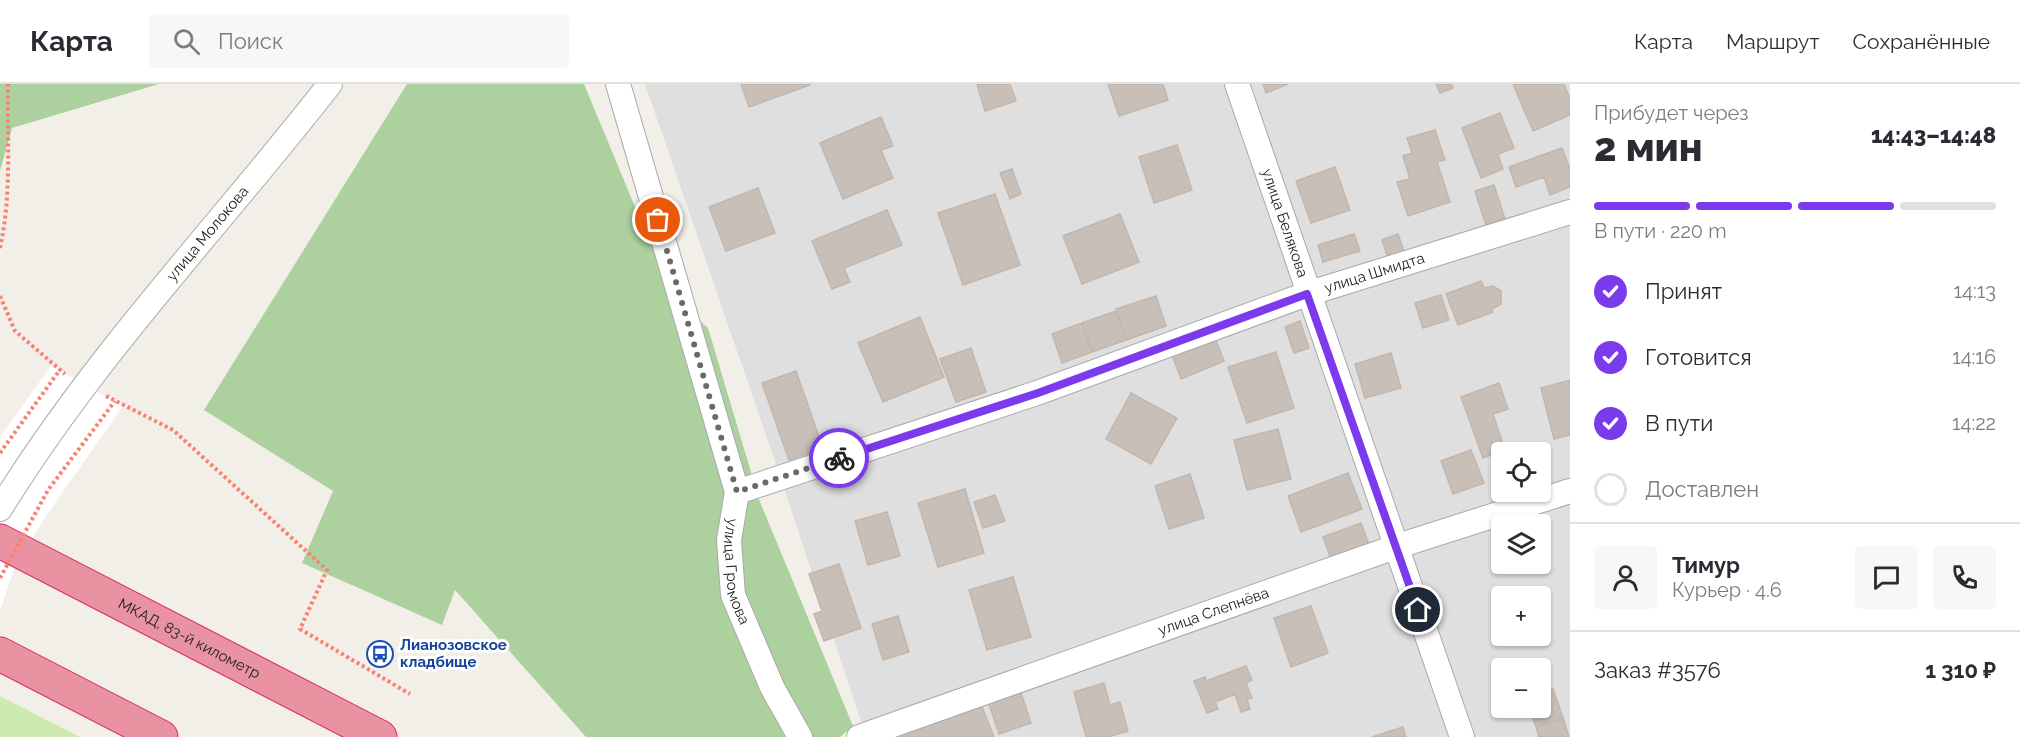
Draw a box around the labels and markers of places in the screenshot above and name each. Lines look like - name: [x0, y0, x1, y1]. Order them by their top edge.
- pin: [632, 194, 683, 245]
- pin: [1392, 584, 1443, 635]
- place label: Лианозовское кладбище: [400, 636, 507, 671]
- bus stop icon: Лианозовское кладбище: [365, 639, 395, 669]

